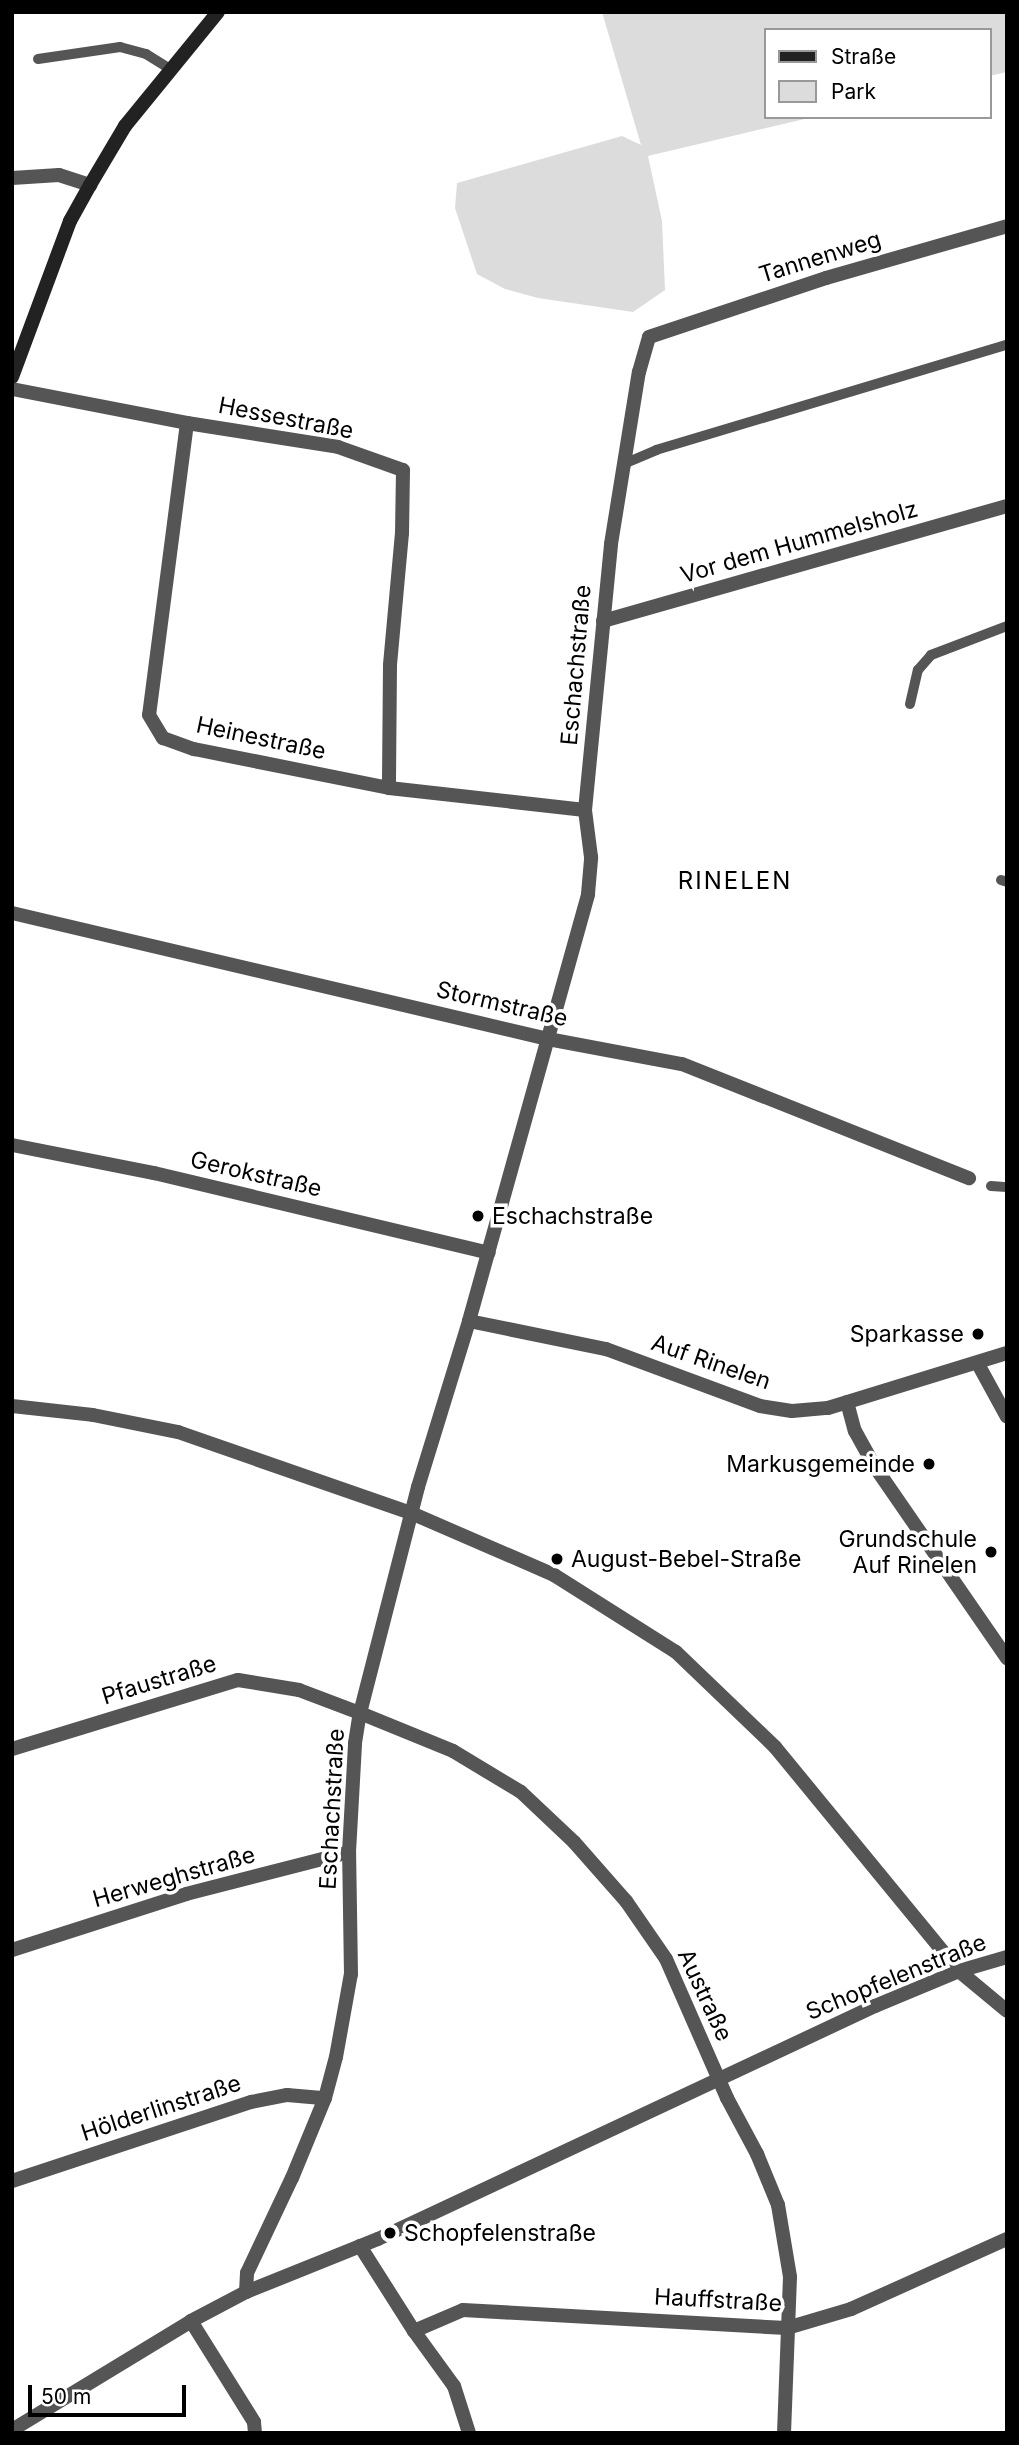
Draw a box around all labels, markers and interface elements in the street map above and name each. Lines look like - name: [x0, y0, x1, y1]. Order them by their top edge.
- legend: [764, 28, 991, 119]
- text: Straße: [831, 44, 896, 69]
- text: Park: [831, 79, 876, 104]
- street label: Tannenweg: [756, 225, 884, 289]
- street label: Hessestraße: [216, 391, 356, 445]
- street label: Vor dem Hummelsholz: [677, 495, 921, 589]
- street label: Eschachstraße: [555, 584, 597, 746]
- street label: Heinestraße: [194, 711, 328, 765]
- district label: RINELEN: [679, 867, 791, 895]
- street label: Stormstraße: [434, 976, 570, 1032]
- street label: Gerokstraße: [188, 1145, 324, 1203]
- place label: Eschachstraße: [492, 1202, 653, 1230]
- marker: Eschachstraße: [470, 1208, 486, 1224]
- place label: Sparkasse: [850, 1320, 964, 1348]
- marker: Sparkasse: [970, 1326, 986, 1342]
- street label: Auf Rinelen: [648, 1329, 774, 1395]
- place label: Markusgemeinde: [726, 1450, 915, 1478]
- marker: Markusgemeinde: [921, 1456, 937, 1472]
- place label: Grundschule Auf Rinelen: [838, 1525, 977, 1579]
- marker: Grundschule Auf Rinelen: [983, 1544, 999, 1560]
- place label: August-Bebel-Straße: [571, 1545, 802, 1573]
- marker: August-Bebel-Straße: [549, 1551, 565, 1567]
- street label: Pfaustraße: [98, 1650, 220, 1710]
- street label: Eschachstraße: [314, 1728, 350, 1890]
- street label: Herweghstraße: [90, 1841, 258, 1913]
- street label: Schopfelenstraße: [802, 1928, 990, 2026]
- street label: Austraße: [672, 1945, 738, 2045]
- street label: Hölderlinstraße: [78, 2069, 244, 2147]
- place label: Schopfelenstraße: [404, 2219, 596, 2247]
- marker: Schopfelenstraße: [382, 2225, 398, 2241]
- street label: Hauffstraße: [653, 2283, 783, 2317]
- scale bar: [32, 2372, 189, 2416]
- text: 50 m: [41, 2384, 91, 2409]

